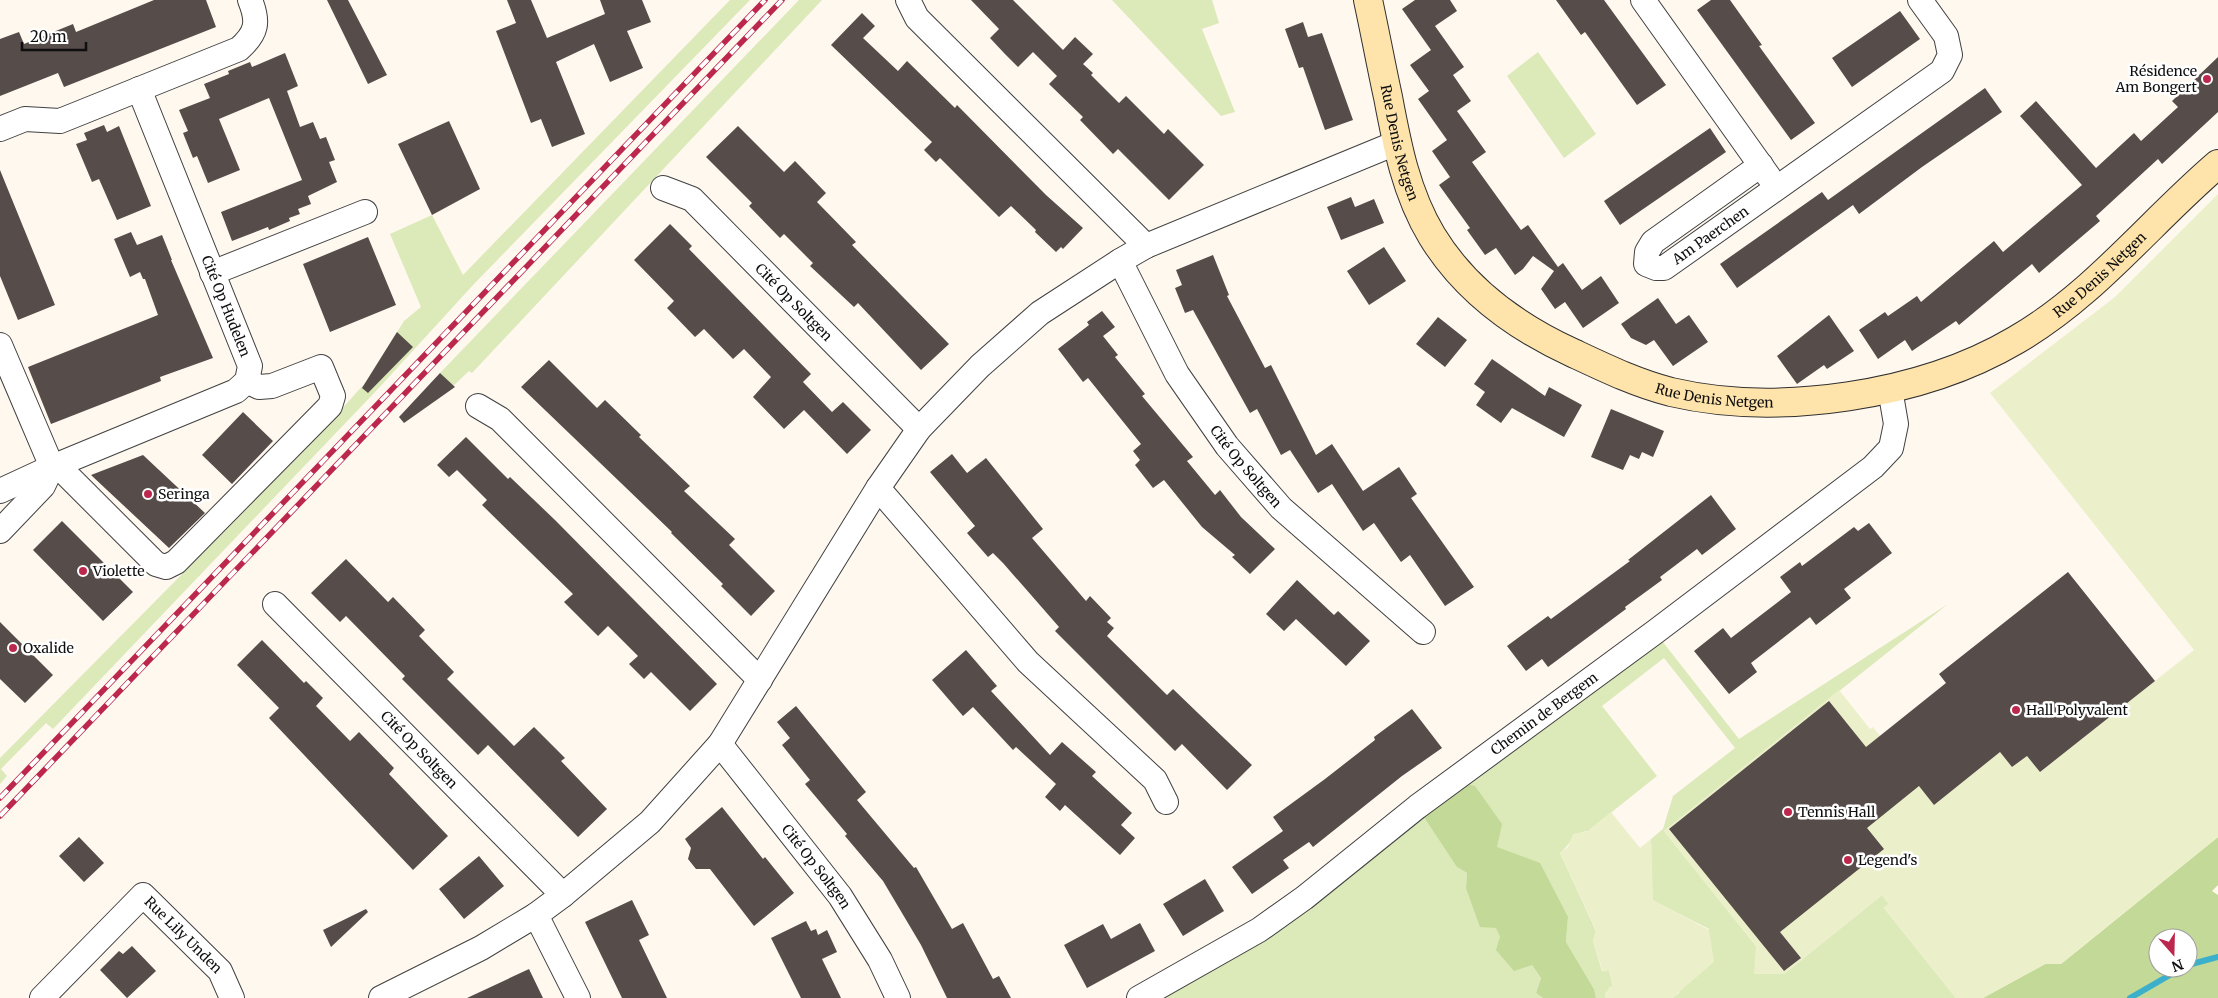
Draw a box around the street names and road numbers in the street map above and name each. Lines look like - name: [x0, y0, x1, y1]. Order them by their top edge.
- street label: Rue Denis Netgen: [1377, 83, 1423, 203]
- street label: Am Paerchen: [1668, 202, 1752, 269]
- street label: Rue Denis Netgen: [2049, 228, 2150, 321]
- street label: Cité Op Hudelen: [197, 253, 255, 359]
- street label: Cité Op Soltgen: [751, 259, 836, 345]
- street label: Rue Denis Netgen: [1653, 379, 1774, 411]
- street label: Cité Op Soltgen: [1206, 422, 1286, 511]
- street label: Chemin de Bergem: [1487, 668, 1601, 759]
- street label: Cité Op Soltgen: [377, 707, 462, 792]
- street label: Cité Op Soltgen: [778, 821, 855, 912]
- street label: Rue Lily Unden: [141, 893, 226, 977]

